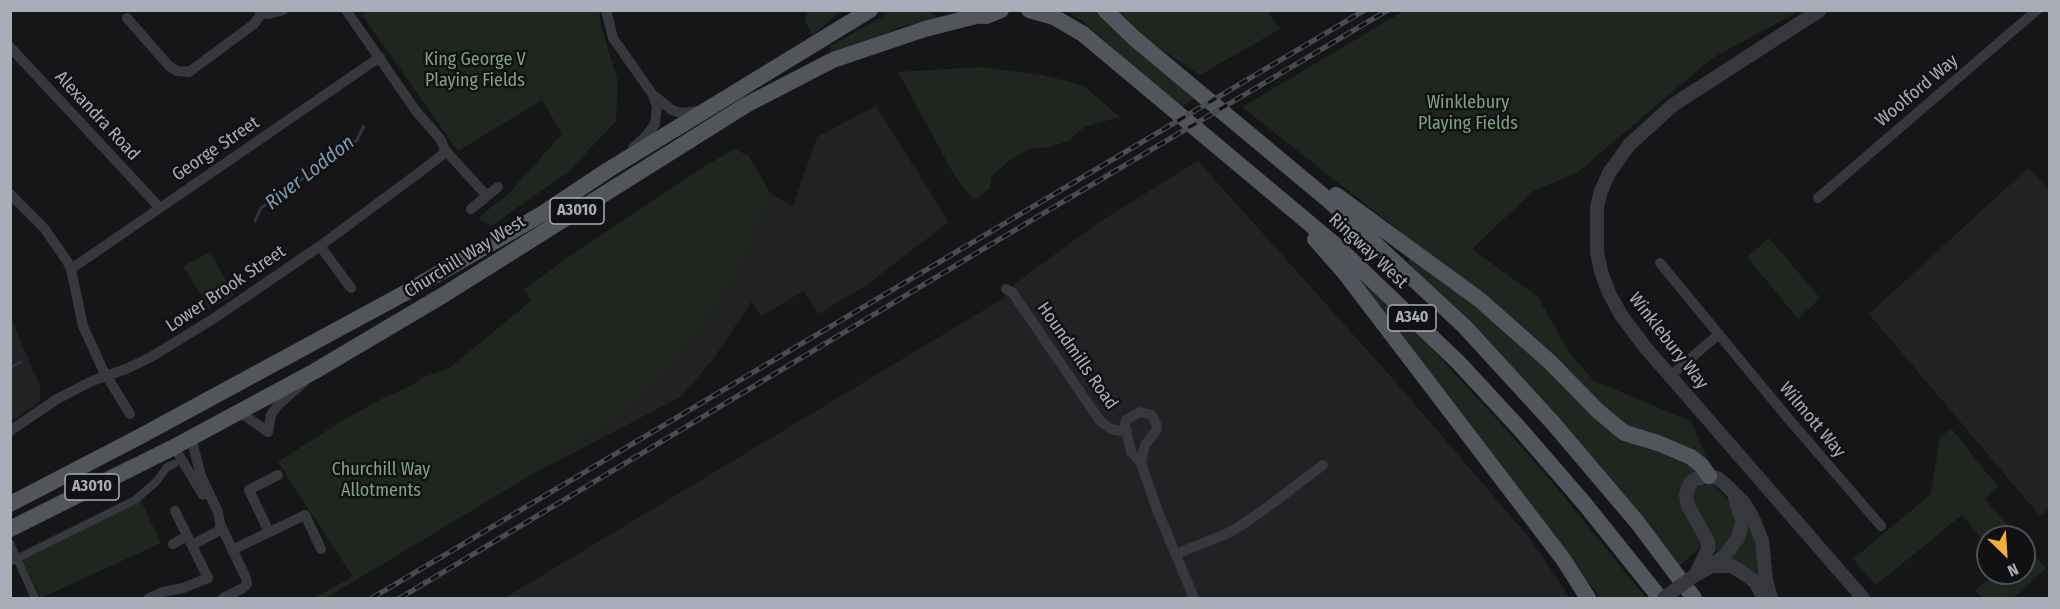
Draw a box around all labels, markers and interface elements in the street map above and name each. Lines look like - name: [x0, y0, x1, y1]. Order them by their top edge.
- park label: King George V Playing Fields: [424, 49, 526, 92]
- street label: Woolford Way: [1871, 50, 1963, 132]
- street label: Alexandra Road: [50, 67, 144, 165]
- park label: Winklebury Playing Fields: [1418, 92, 1518, 134]
- street label: George Street: [168, 112, 264, 186]
- water label: River Loddon: [261, 131, 359, 215]
- road number: A3010: [550, 198, 604, 224]
- street label: Ringway West: [1324, 209, 1412, 293]
- street label: Churchill Way West: [400, 211, 530, 303]
- street label: Lower Brook Street: [162, 241, 290, 337]
- street label: Winklebury Way: [1624, 288, 1712, 394]
- street label: Houndmills Road: [1032, 298, 1122, 414]
- road number: A340: [1388, 305, 1436, 331]
- street label: Wilmott Way: [1774, 378, 1850, 462]
- park label: Churchill Way Allotments: [332, 459, 430, 502]
- road number: A3010: [65, 474, 119, 500]
- north arrow: [1976, 525, 2036, 585]
- text: N: [2005, 559, 2021, 581]

